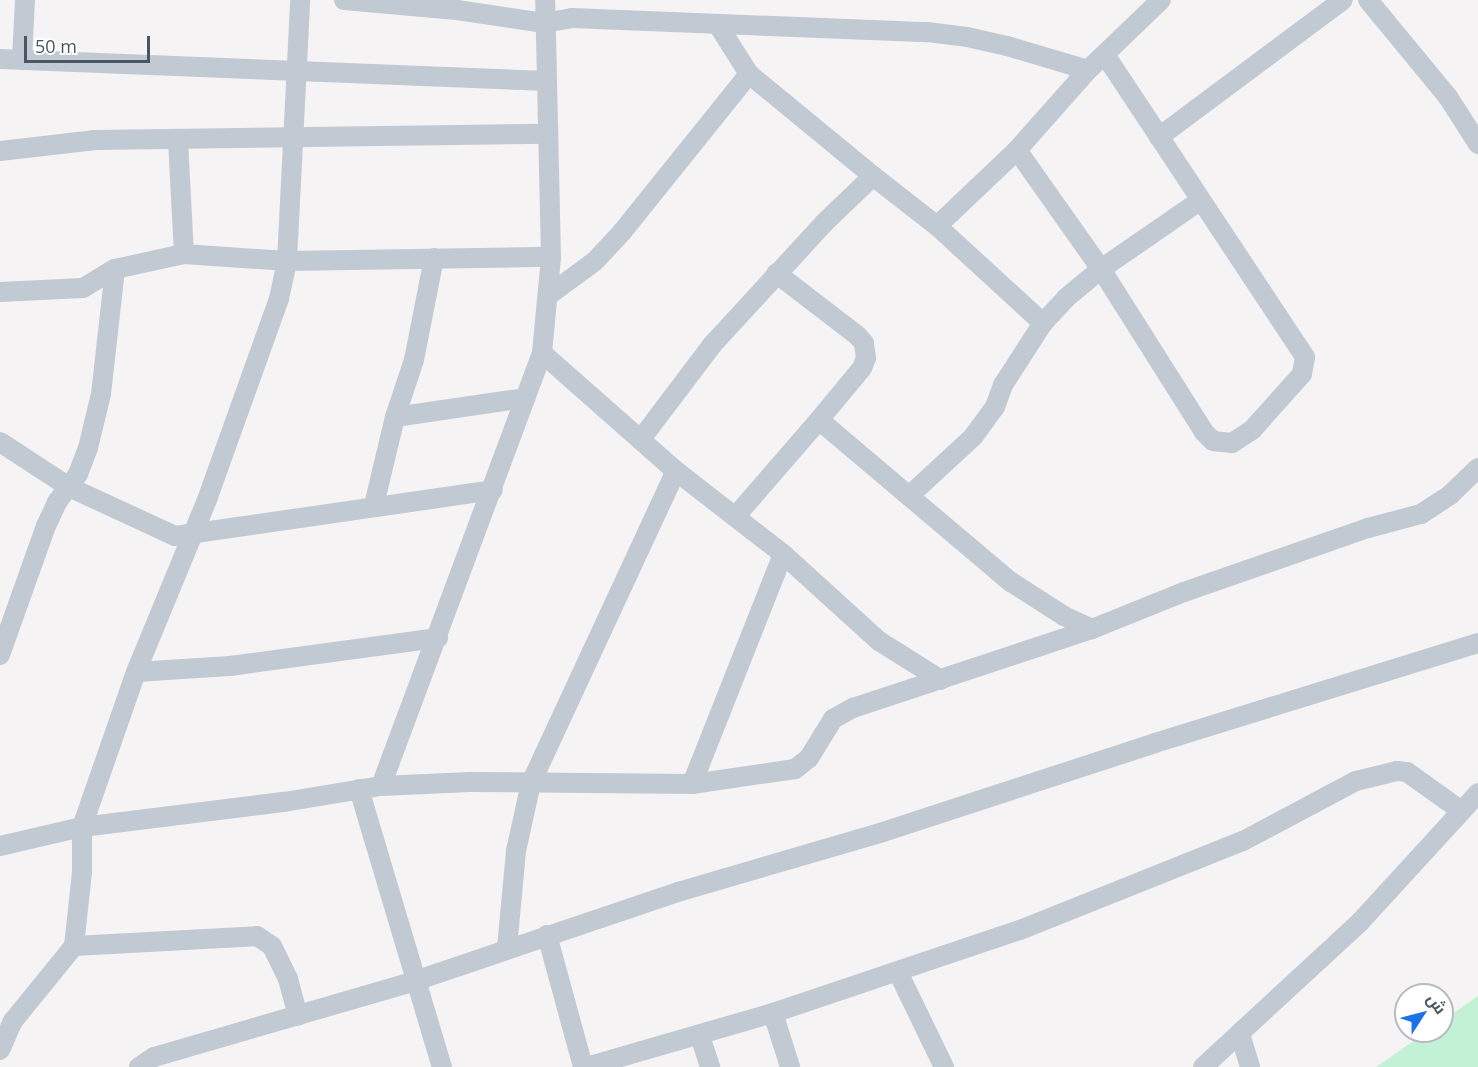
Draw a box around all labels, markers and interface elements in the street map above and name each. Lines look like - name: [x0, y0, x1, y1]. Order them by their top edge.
- scale bar: [27, 24, 153, 62]
- text: 50 m: [35, 34, 77, 58]
- north arrow: [1394, 983, 1454, 1043]
- text: ش: [1422, 989, 1452, 1018]

